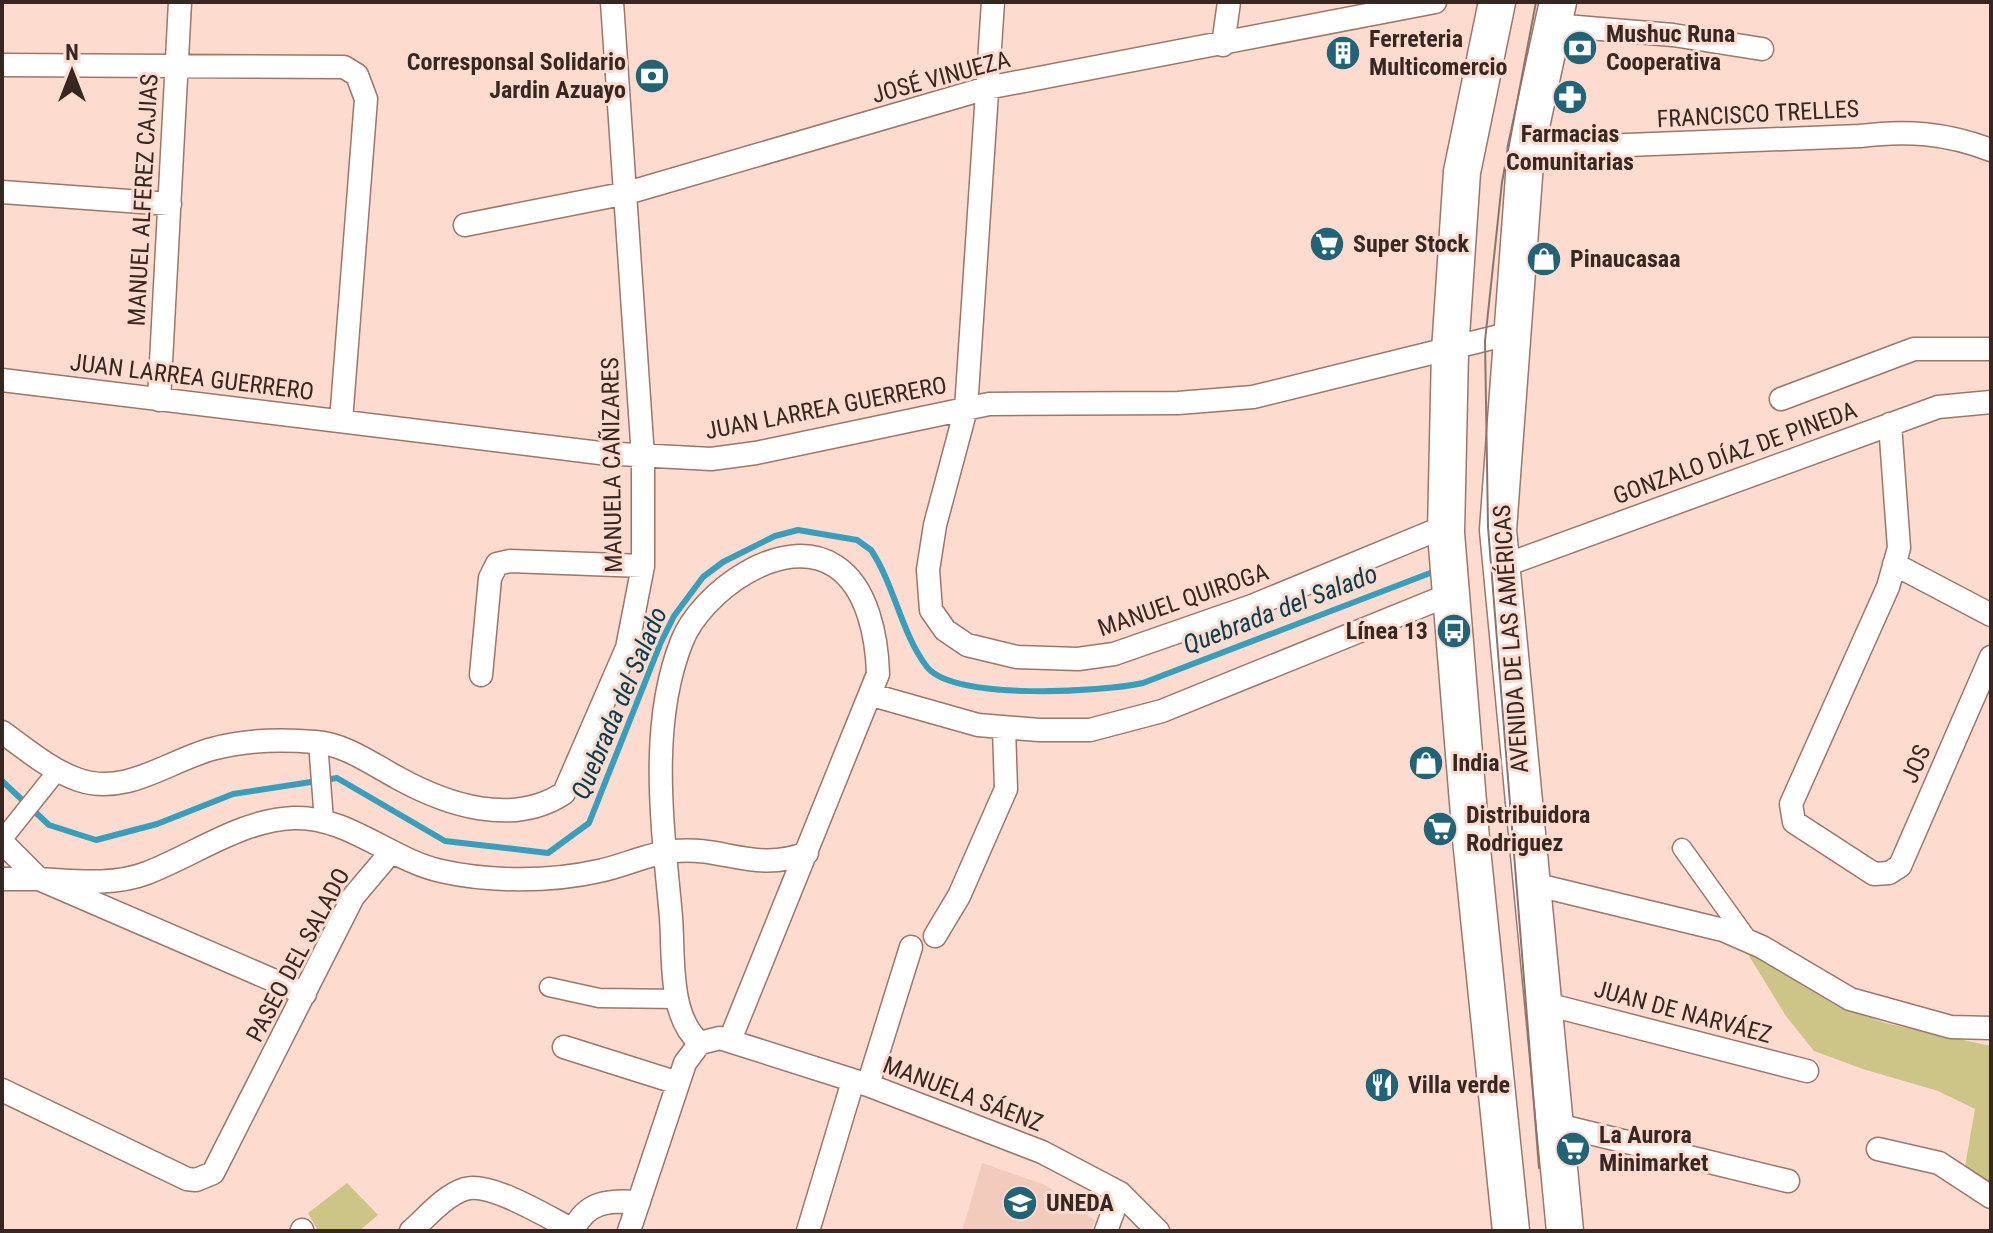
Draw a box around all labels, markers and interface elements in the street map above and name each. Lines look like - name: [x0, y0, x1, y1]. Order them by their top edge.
- place label: Mushuc Runa Cooperativa: [1606, 20, 1735, 76]
- place label: Ferreteria Multicomercio: [1369, 25, 1508, 81]
- bank icon: Mushuc Runa Cooperativa: [1561, 29, 1599, 67]
- north arrow: [32, 32, 112, 112]
- building icon: Ferreteria Multicomercio: [1324, 34, 1362, 72]
- text: N: [65, 40, 79, 65]
- street label: JOSÉ VINUEZA: [869, 45, 1013, 109]
- place label: Corresponsal Solidario Jardin Azuayo: [407, 48, 626, 104]
- bank icon: Corresponsal Solidario Jardin Azuayo: [633, 57, 671, 95]
- street label: MANUEL ALFEREZ CAJIAS: [122, 73, 164, 327]
- pharmacy icon: Farmacias Comunitarias: [1551, 78, 1589, 116]
- street label: FRANCISCO TRELLES: [1656, 95, 1860, 133]
- place label: Farmacias Comunitarias: [1506, 120, 1634, 176]
- supermarket icon: Super Stock: [1308, 225, 1346, 263]
- place label: Super Stock: [1353, 230, 1470, 258]
- shop icon: Pinaucasaa: [1525, 240, 1563, 278]
- place label: Pinaucasaa: [1570, 245, 1680, 273]
- street label: JUAN LARREA GUERRERO: [68, 348, 316, 406]
- street label: MANUELA CAÑIZARES: [596, 357, 628, 573]
- street label: JUAN LARREA GUERRERO: [703, 371, 949, 445]
- street label: GONZALO DÍAZ DE PINEDA: [1609, 396, 1861, 510]
- street label: AVENIDA DE LAS AMÉRICAS: [1488, 504, 1534, 774]
- street label: MANUEL QUIROGA: [1094, 558, 1272, 642]
- water label: Quebrada del Salado: [1179, 558, 1381, 660]
- water label: Quebrada del Salado: [565, 602, 673, 804]
- bus stop icon: Línea 13: [1435, 612, 1473, 650]
- place label: Línea 13: [1346, 617, 1428, 645]
- street label: JOS: [1896, 741, 1936, 787]
- shop icon: India: [1407, 744, 1445, 782]
- place label: India: [1452, 749, 1500, 777]
- place label: Distribuidora Rodriguez: [1466, 801, 1590, 857]
- supermarket icon: Distribuidora Rodriguez: [1421, 810, 1459, 848]
- street label: PASEO DEL SALADO: [241, 864, 355, 1046]
- street label: JUAN DE NARVÁEZ: [1591, 975, 1775, 1049]
- street label: MANUELA SÁENZ: [879, 1051, 1047, 1137]
- restaurant icon: Villa verde: [1363, 1066, 1401, 1104]
- place label: Villa verde: [1408, 1071, 1510, 1099]
- place label: La Aurora Minimarket: [1599, 1121, 1708, 1177]
- supermarket icon: La Aurora Minimarket: [1554, 1130, 1592, 1168]
- school or university icon: UNEDA: [1001, 1184, 1039, 1222]
- place label: UNEDA: [1046, 1189, 1114, 1217]

